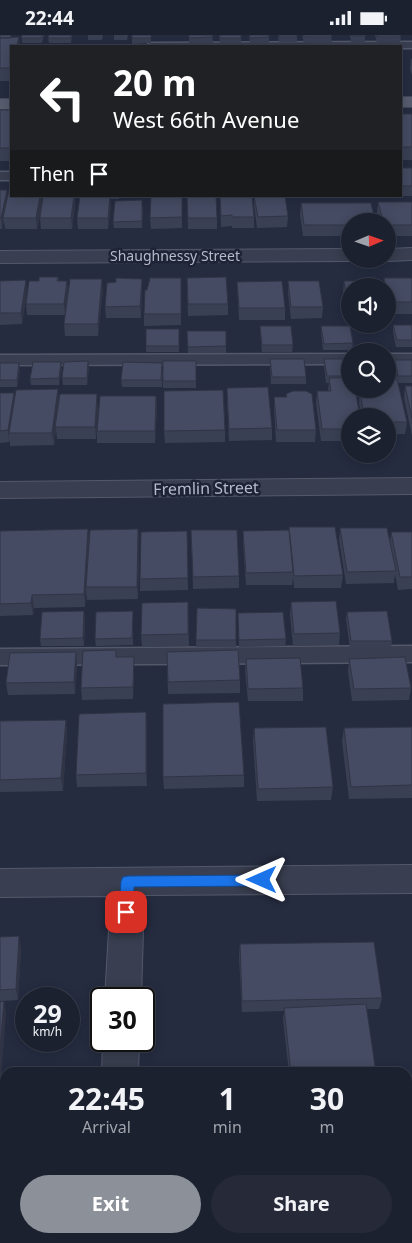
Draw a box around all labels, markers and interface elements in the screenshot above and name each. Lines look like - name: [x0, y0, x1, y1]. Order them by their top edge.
- text: 22:44: [25, 5, 74, 31]
- text: 20 m: [113, 59, 196, 106]
- icon: left: [30, 65, 95, 130]
- text: West 66th Avenue: [113, 104, 299, 134]
- icon: arrive: [85, 160, 113, 188]
- text: Then: [30, 161, 75, 187]
- north arrow: [341, 213, 396, 267]
- map controls: [341, 213, 396, 463]
- street label: Shaughnessy Street: [110, 246, 240, 265]
- button: sound: [341, 278, 396, 333]
- button: search: [341, 343, 396, 398]
- button: layers: [341, 408, 396, 463]
- street label: Fremlin Street: [153, 476, 259, 500]
- position arrow: [235, 853, 287, 905]
- pin: [105, 891, 147, 933]
- icon: arrive: [112, 898, 140, 926]
- speed limit sign: 30: [90, 987, 155, 1052]
- text: 29: [33, 996, 62, 1030]
- text: km/h: [33, 1023, 62, 1040]
- text: 22:45: [68, 1078, 145, 1119]
- text: 1: [219, 1078, 236, 1119]
- text: 30: [310, 1078, 344, 1119]
- text: Arrival: [82, 1116, 131, 1138]
- text: min: [213, 1116, 242, 1138]
- text: m: [319, 1116, 334, 1138]
- button: Exit: [20, 1175, 201, 1233]
- button: Share: [211, 1175, 392, 1233]

